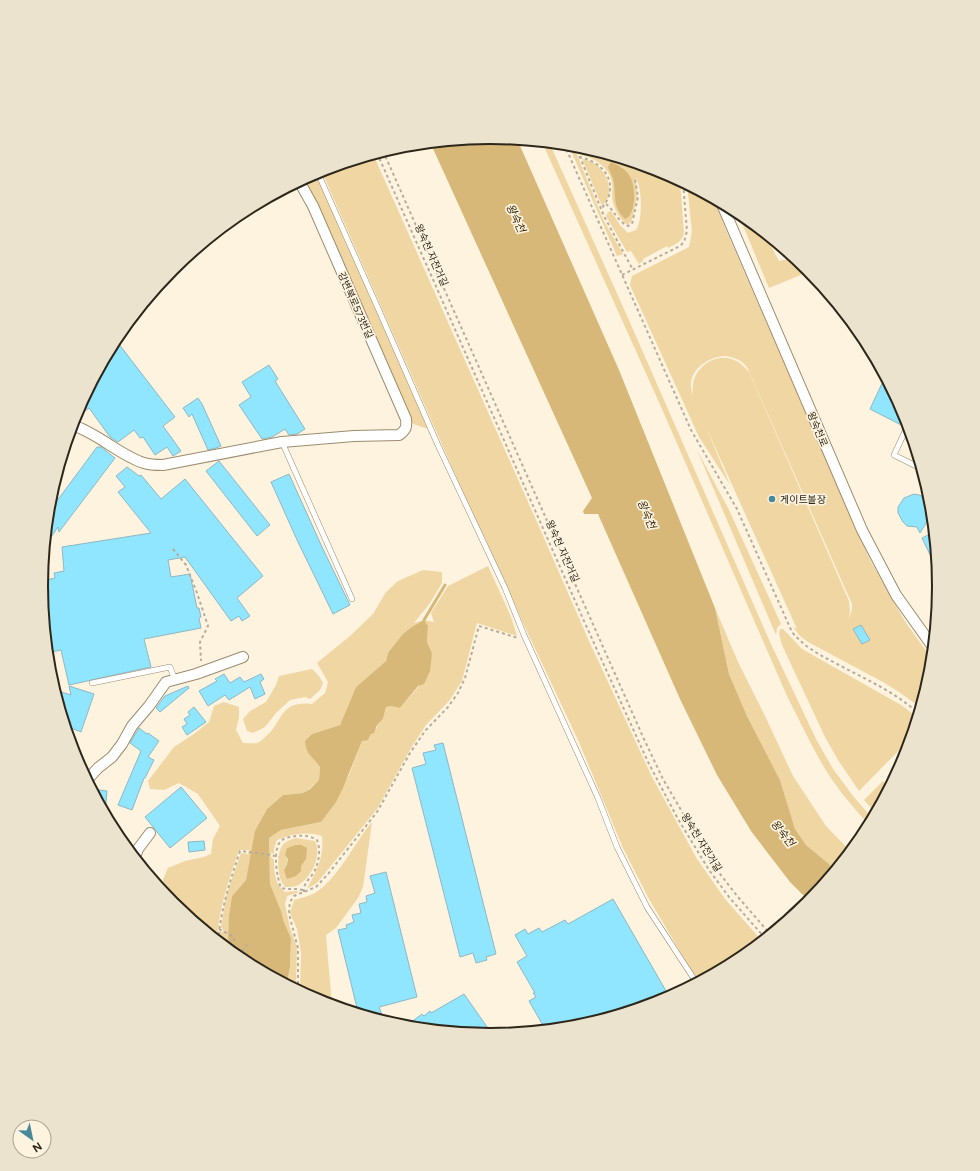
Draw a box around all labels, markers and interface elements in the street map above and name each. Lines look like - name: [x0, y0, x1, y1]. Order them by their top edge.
- water label: 왕숙천: [503, 202, 529, 236]
- street label: 왕숙천 자전거길: [412, 222, 451, 288]
- street label: 강변북로573번길: [335, 270, 376, 341]
- street label: 왕숙천로: [804, 410, 831, 449]
- place label: 게이트볼장: [780, 493, 826, 506]
- marker: 게이트볼장: [767, 494, 777, 504]
- water label: 왕숙천: [635, 498, 659, 532]
- street label: 왕숙천 자전거길: [543, 518, 582, 584]
- street label: 왕숙천 자전거길: [678, 810, 725, 874]
- water label: 왕숙천: [768, 817, 798, 851]
- north arrow: [12, 1119, 52, 1159]
- text: N: [30, 1139, 44, 1155]

